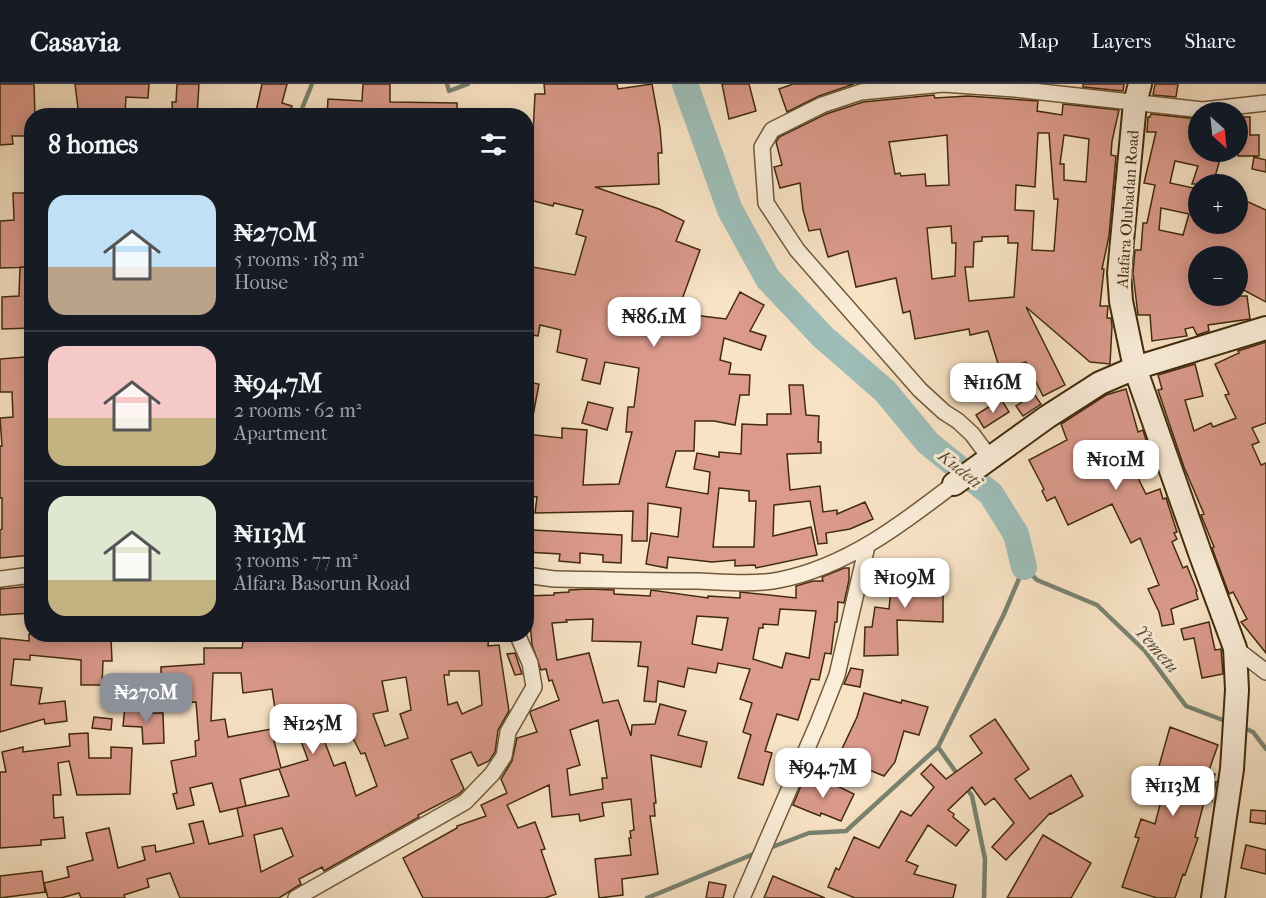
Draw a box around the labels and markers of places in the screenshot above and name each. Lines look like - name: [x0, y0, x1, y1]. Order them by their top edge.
- pin: ₦86.1M: [605, 297, 703, 348]
- pin: ₦116M: [951, 363, 1035, 414]
- pin: ₦101M: [1074, 440, 1158, 491]
- pin: ₦109M: [863, 558, 947, 609]
- pin: ₦270M: [104, 673, 188, 724]
- pin: ₦125M: [271, 704, 355, 755]
- pin: ₦94.7M: [774, 748, 872, 799]
- pin: ₦113M: [1131, 766, 1215, 817]

